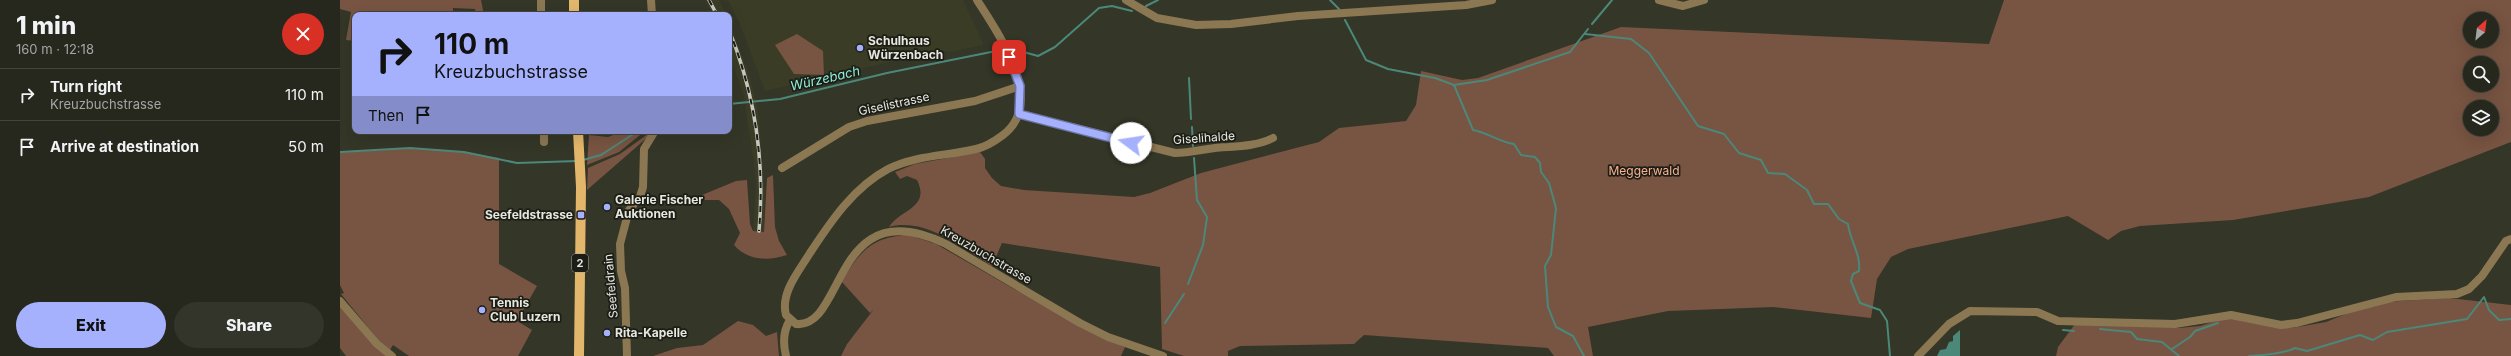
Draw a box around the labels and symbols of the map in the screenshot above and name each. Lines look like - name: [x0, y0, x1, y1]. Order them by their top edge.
- north arrow: [2463, 12, 2499, 48]
- place label: Schulhaus Würzenbach: [868, 33, 943, 62]
- pin: [992, 40, 1026, 74]
- marker: Schulhaus Würzenbach: [855, 43, 865, 53]
- water label: Würzebach: [789, 62, 862, 94]
- street label: Giselistrasse: [857, 89, 931, 118]
- position arrow: [1110, 122, 1152, 164]
- street label: Giselihalde: [1172, 128, 1235, 147]
- park label: Meggerwald: [1609, 163, 1679, 178]
- place label: Galerie Fischer Auktionen: [615, 192, 703, 221]
- marker: Galerie Fischer Auktionen: [602, 202, 612, 212]
- place label: Seefeldstrasse: [485, 207, 573, 222]
- marker: Seefeldstrasse: [576, 210, 586, 220]
- street label: Kreuzbuchstrasse: [938, 222, 1034, 287]
- street label: Seefeldrain: [600, 253, 621, 319]
- road number: 2: [572, 254, 588, 272]
- place label: Tennis Club Luzern: [490, 295, 561, 324]
- marker: Tennis Club Luzern: [477, 305, 487, 315]
- place label: Rita-Kapelle: [615, 325, 687, 340]
- marker: Rita-Kapelle: [602, 328, 612, 338]

